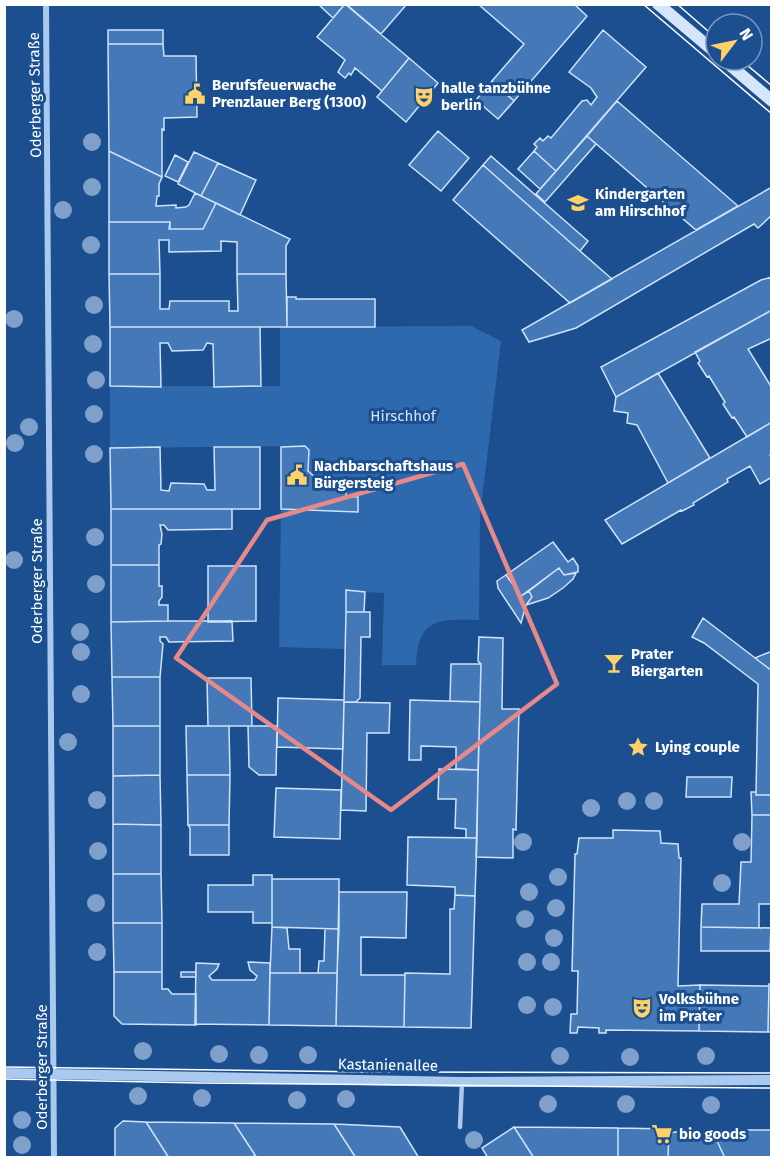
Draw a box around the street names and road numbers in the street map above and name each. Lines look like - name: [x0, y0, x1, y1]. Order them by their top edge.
- street label: Oderberger Straße: [25, 32, 45, 158]
- street label: Oderberger Straße: [28, 518, 46, 644]
- street label: Oderberger Straße: [33, 1004, 51, 1130]
- street label: Kastanienallee: [338, 1055, 438, 1075]

